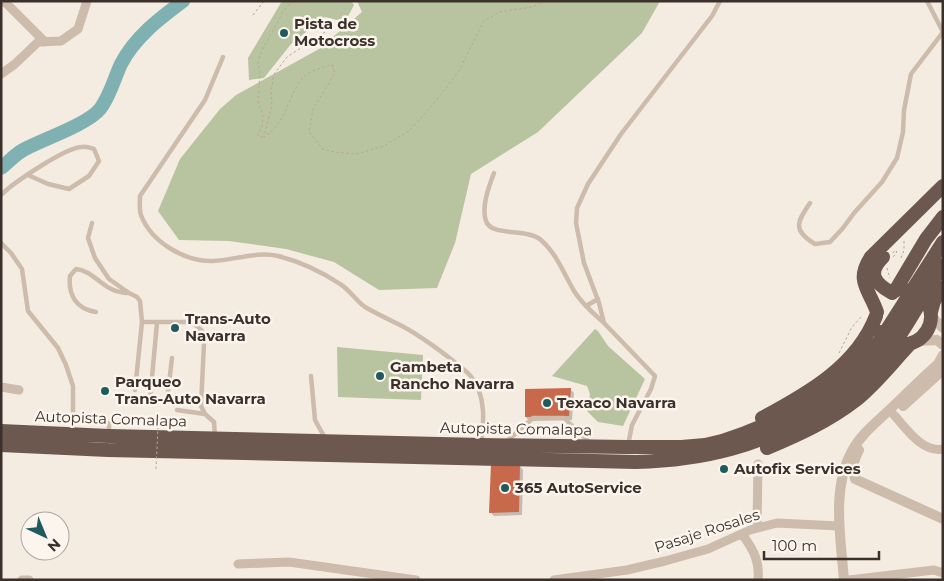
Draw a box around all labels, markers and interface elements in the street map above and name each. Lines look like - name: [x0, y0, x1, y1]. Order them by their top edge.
- place label: Pista de Motocross: [294, 14, 375, 50]
- marker: Pista de Motocross: [278, 27, 290, 39]
- place label: Trans-Auto Navarra: [185, 309, 271, 345]
- marker: Trans-Auto Navarra: [169, 322, 181, 334]
- place label: Gambeta Rancho Navarra: [390, 357, 515, 393]
- marker: Gambeta Rancho Navarra: [374, 370, 386, 382]
- place label: Parqueo Trans-Auto Navarra: [115, 372, 266, 408]
- marker: Parqueo Trans-Auto Navarra: [99, 385, 111, 397]
- place label: Texaco Navarra: [557, 393, 676, 412]
- marker: Texaco Navarra: [541, 397, 553, 409]
- street label: Autopista Comalapa: [35, 406, 187, 431]
- street label: Autopista Comalapa: [440, 418, 592, 439]
- place label: Autofix Services: [733, 459, 861, 478]
- marker: Autofix Services: [718, 463, 730, 475]
- place label: 365 AutoService: [514, 478, 642, 497]
- marker: 365 AutoService: [499, 482, 511, 494]
- street label: Pasaje Rosales: [652, 505, 762, 556]
- north arrow: [20, 511, 70, 561]
- scale bar: [764, 528, 879, 560]
- text: N: [44, 535, 64, 556]
- text: 100 m: [772, 536, 817, 555]

